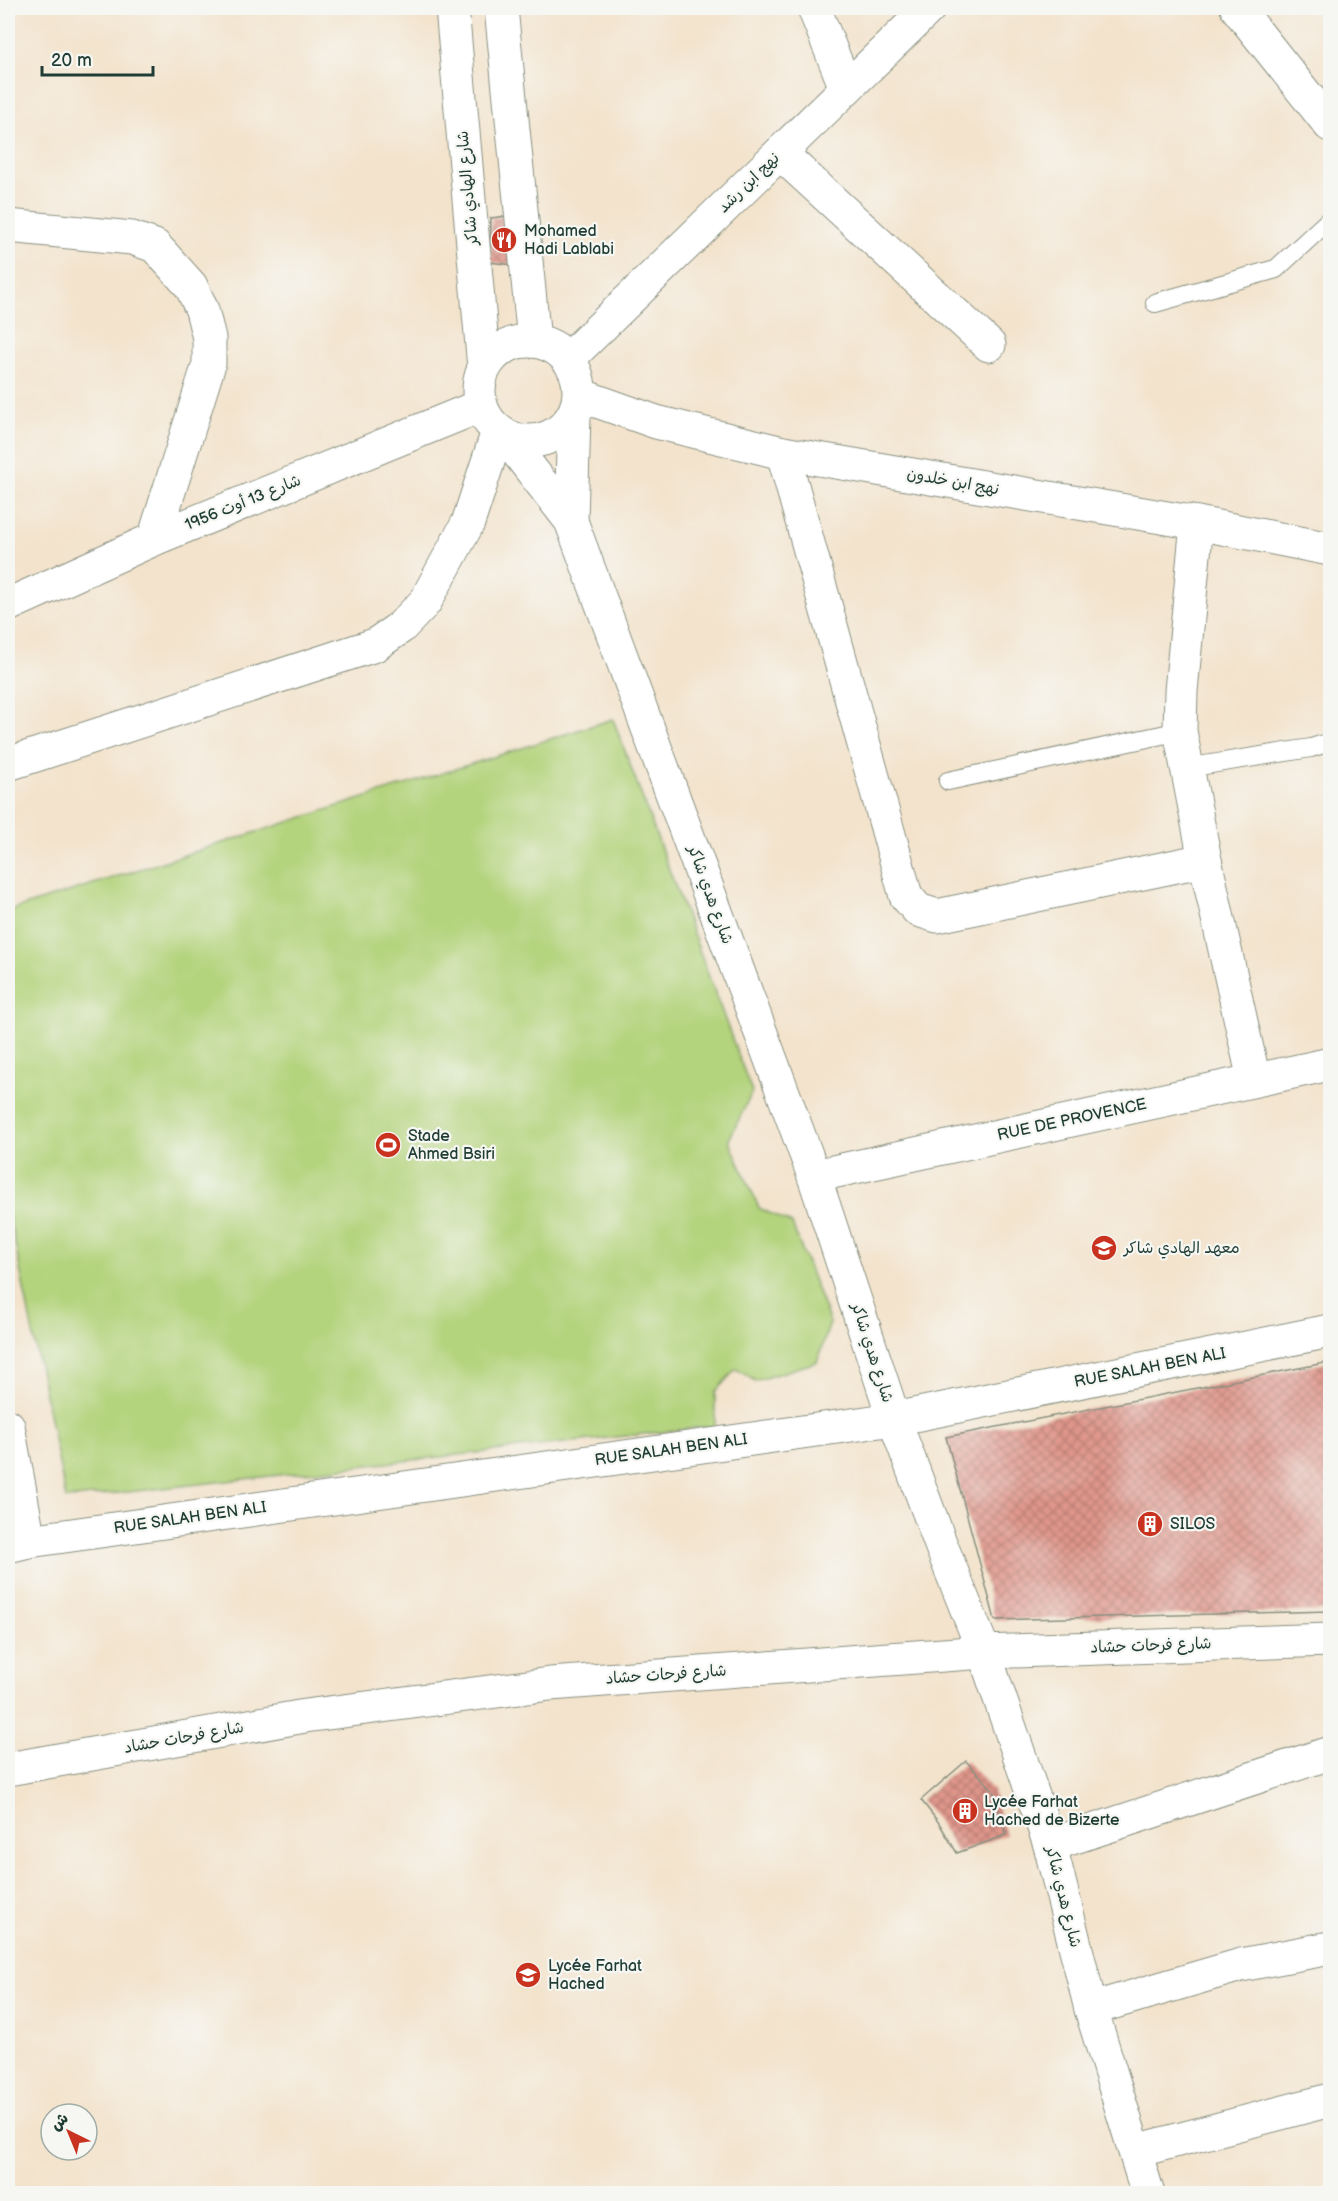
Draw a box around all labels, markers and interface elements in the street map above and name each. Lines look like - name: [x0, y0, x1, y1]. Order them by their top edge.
- scale bar: [42, 39, 153, 77]
- text: 20 m: [51, 50, 92, 71]
- street label: شارع الهادي شاكر: [454, 130, 484, 248]
- street label: نهج ابن رشد: [714, 149, 784, 217]
- place label: Mohamed Hadi Lablabi: [524, 222, 614, 259]
- restaurant icon: Mohamed Hadi Lablabi: [489, 225, 519, 255]
- street label: نهج ابن خلدون: [905, 465, 1001, 499]
- street label: شارع 13 أوت 1956: [182, 471, 304, 536]
- street label: شارع هدي شاكر: [682, 841, 737, 947]
- street label: RUE DE PROVENCE: [996, 1095, 1148, 1145]
- place label: Stade Ahmed Bsiri: [408, 1127, 495, 1164]
- sports icon: Stade Ahmed Bsiri: [373, 1130, 403, 1160]
- school or university icon: معهد الهادي شاكر: [1089, 1233, 1119, 1263]
- place label: معهد الهادي شاكر: [1122, 1239, 1240, 1259]
- street label: شارع هدي شاكر: [845, 1299, 897, 1405]
- street label: RUE SALAH BEN ALI: [1073, 1344, 1227, 1392]
- street label: RUE SALAH BEN ALI: [593, 1430, 749, 1470]
- street label: RUE SALAH BEN ALI: [112, 1498, 268, 1538]
- building icon: SILOS: [1135, 1509, 1165, 1539]
- place label: SILOS: [1170, 1515, 1215, 1534]
- street label: شارع فرحات حشاد: [1090, 1634, 1212, 1659]
- street label: شارع فرحات حشاد: [605, 1661, 727, 1690]
- street label: شارع فرحات حشاد: [123, 1718, 245, 1759]
- place label: Lycée Farhat Hached de Bizerte: [984, 1793, 1120, 1830]
- building icon: Lycée Farhat Hached de Bizerte: [950, 1796, 980, 1826]
- street label: شارع هدي شاكر: [1040, 1843, 1085, 1950]
- place label: Lycée Farhat Hached: [548, 1957, 642, 1994]
- school or university icon: Lycée Farhat Hached: [513, 1960, 543, 1990]
- north arrow: [39, 2102, 99, 2162]
- text: ش: [47, 2109, 73, 2135]

